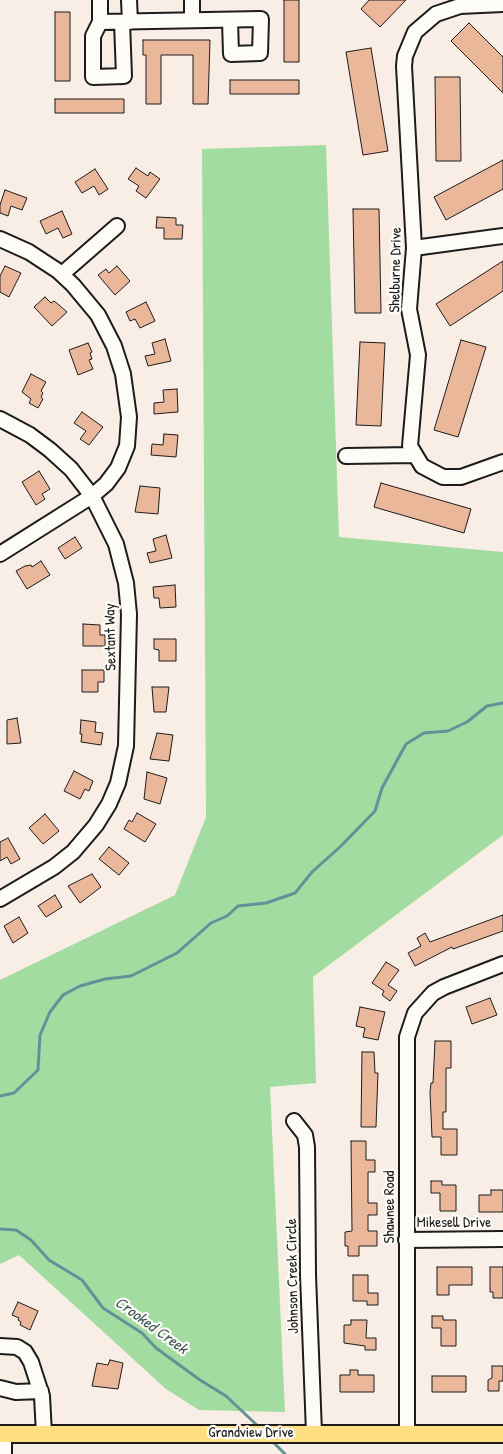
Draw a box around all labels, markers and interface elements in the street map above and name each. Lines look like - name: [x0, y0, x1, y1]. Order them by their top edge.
- street label: Shelburne Drive: [386, 227, 406, 313]
- street label: Sextant Way: [101, 603, 121, 671]
- street label: Shawnee Road: [381, 1171, 399, 1243]
- street label: Mikesell Drive: [417, 1214, 491, 1232]
- street label: Johnson Creek Circle: [283, 1218, 303, 1334]
- water label: Crooked Creek: [111, 1293, 191, 1359]
- street label: Grandview Drive: [208, 1424, 294, 1442]

